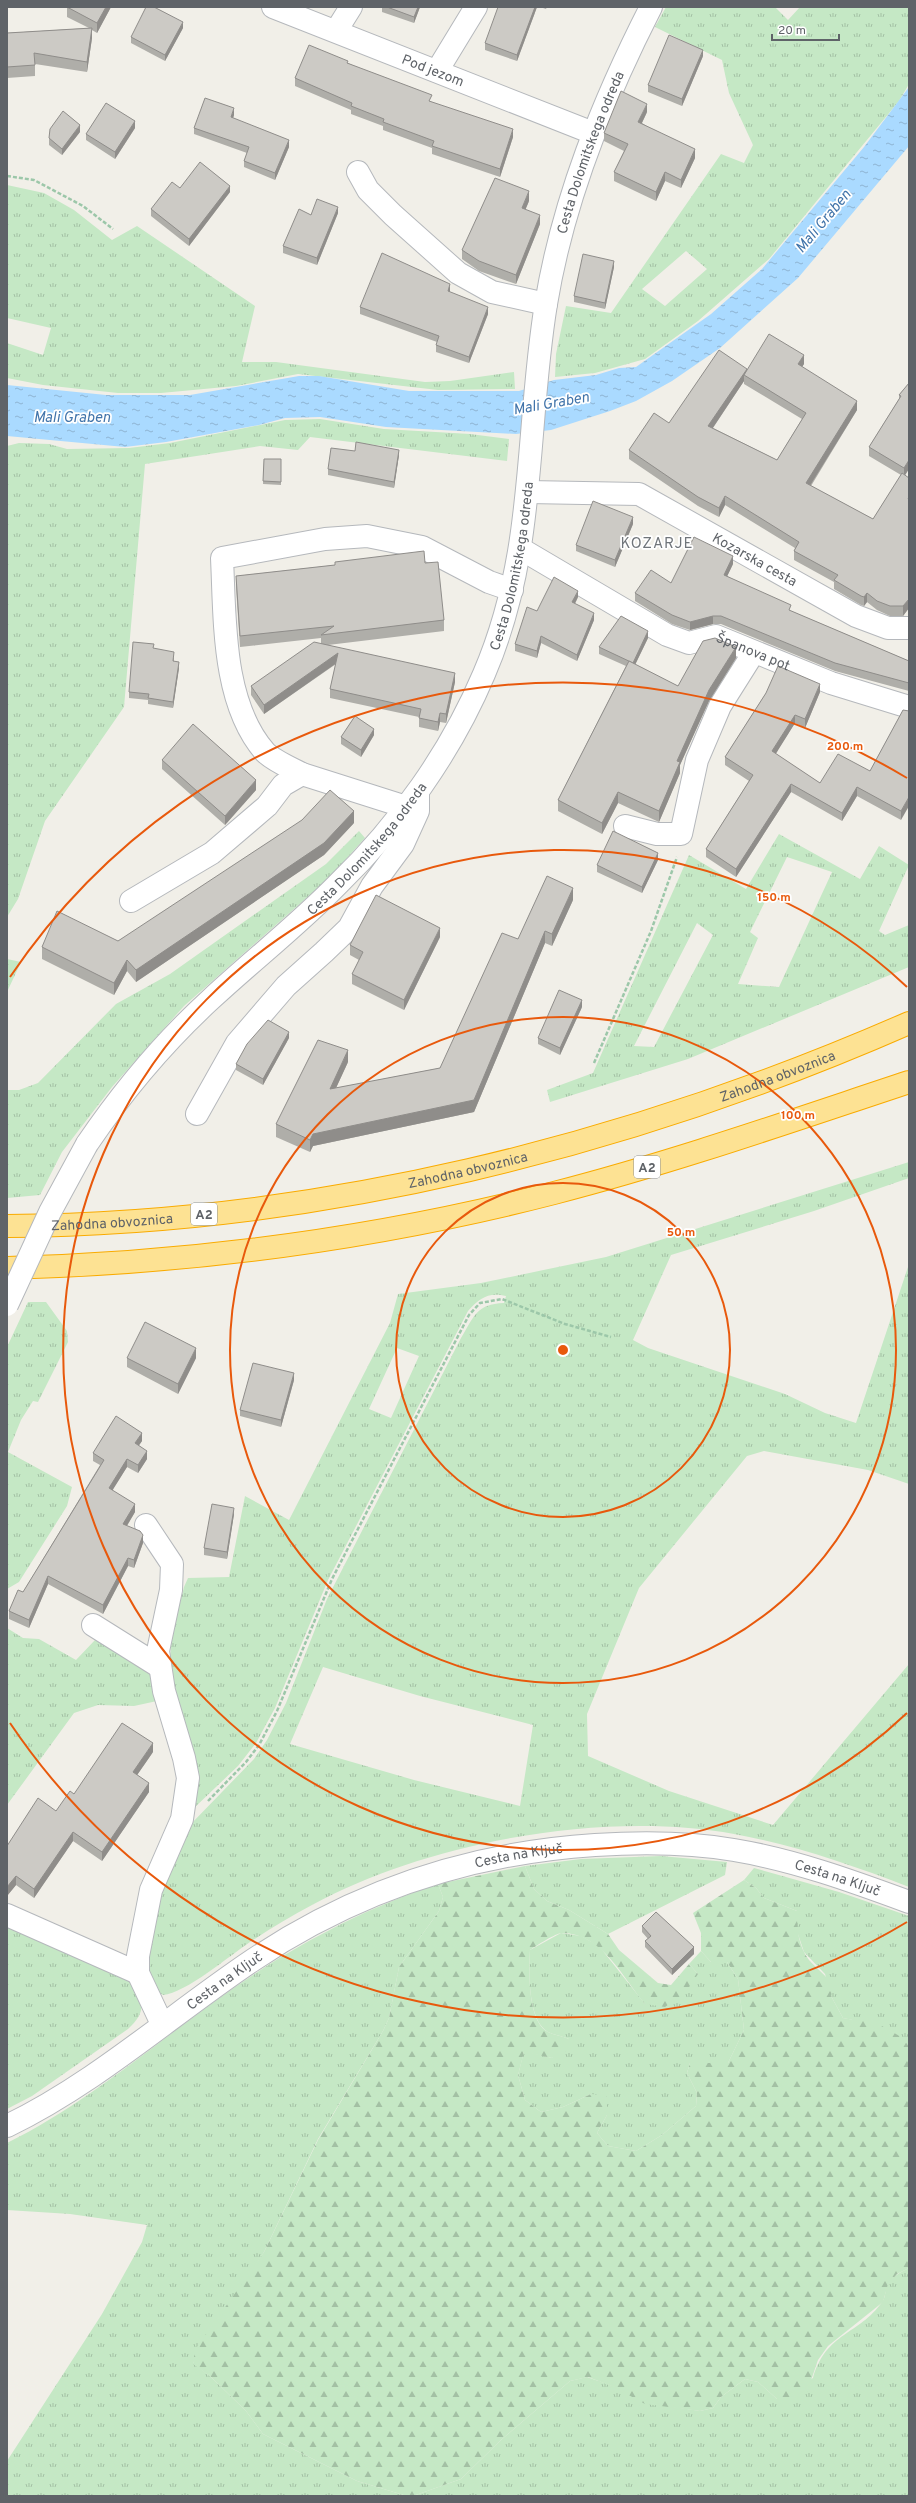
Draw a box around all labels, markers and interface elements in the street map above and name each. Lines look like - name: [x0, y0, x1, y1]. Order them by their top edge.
- scale bar: [772, 16, 839, 42]
- text: 20 m: [778, 23, 806, 39]
- street label: Pod jezom: [399, 51, 466, 91]
- street label: Cesta Dolomitskega odreda: [554, 69, 629, 236]
- water label: Mali Graben: [792, 186, 856, 258]
- water label: Mali Graben: [512, 388, 591, 421]
- water label: Mali Graben: [34, 409, 110, 428]
- street label: Cesta Dolomitskega odreda: [487, 481, 538, 653]
- street label: Kozarska cesta: [709, 530, 799, 591]
- district label: KOZARJE: [620, 535, 694, 554]
- street label: Španova pot: [713, 629, 792, 675]
- text: 200 m: [827, 739, 863, 755]
- street label: Cesta Dolomitskega odreda: [304, 780, 431, 920]
- text: 150 m: [757, 890, 791, 906]
- street label: Zahodna obvoznica: [718, 1048, 838, 1107]
- text: 100 m: [781, 1108, 815, 1124]
- street label: Zahodna obvoznica: [407, 1149, 530, 1193]
- road number: A2: [634, 1156, 660, 1178]
- road number: A2: [191, 1203, 217, 1225]
- street label: Zahodna obvoznica: [51, 1211, 174, 1235]
- text: 50 m: [667, 1225, 695, 1241]
- centre of rings: [556, 1343, 570, 1357]
- street label: Cesta na Ključ: [473, 1841, 564, 1873]
- street label: Cesta na Ključ: [792, 1857, 883, 1901]
- street label: Cesta na Ključ: [184, 1949, 266, 2014]

